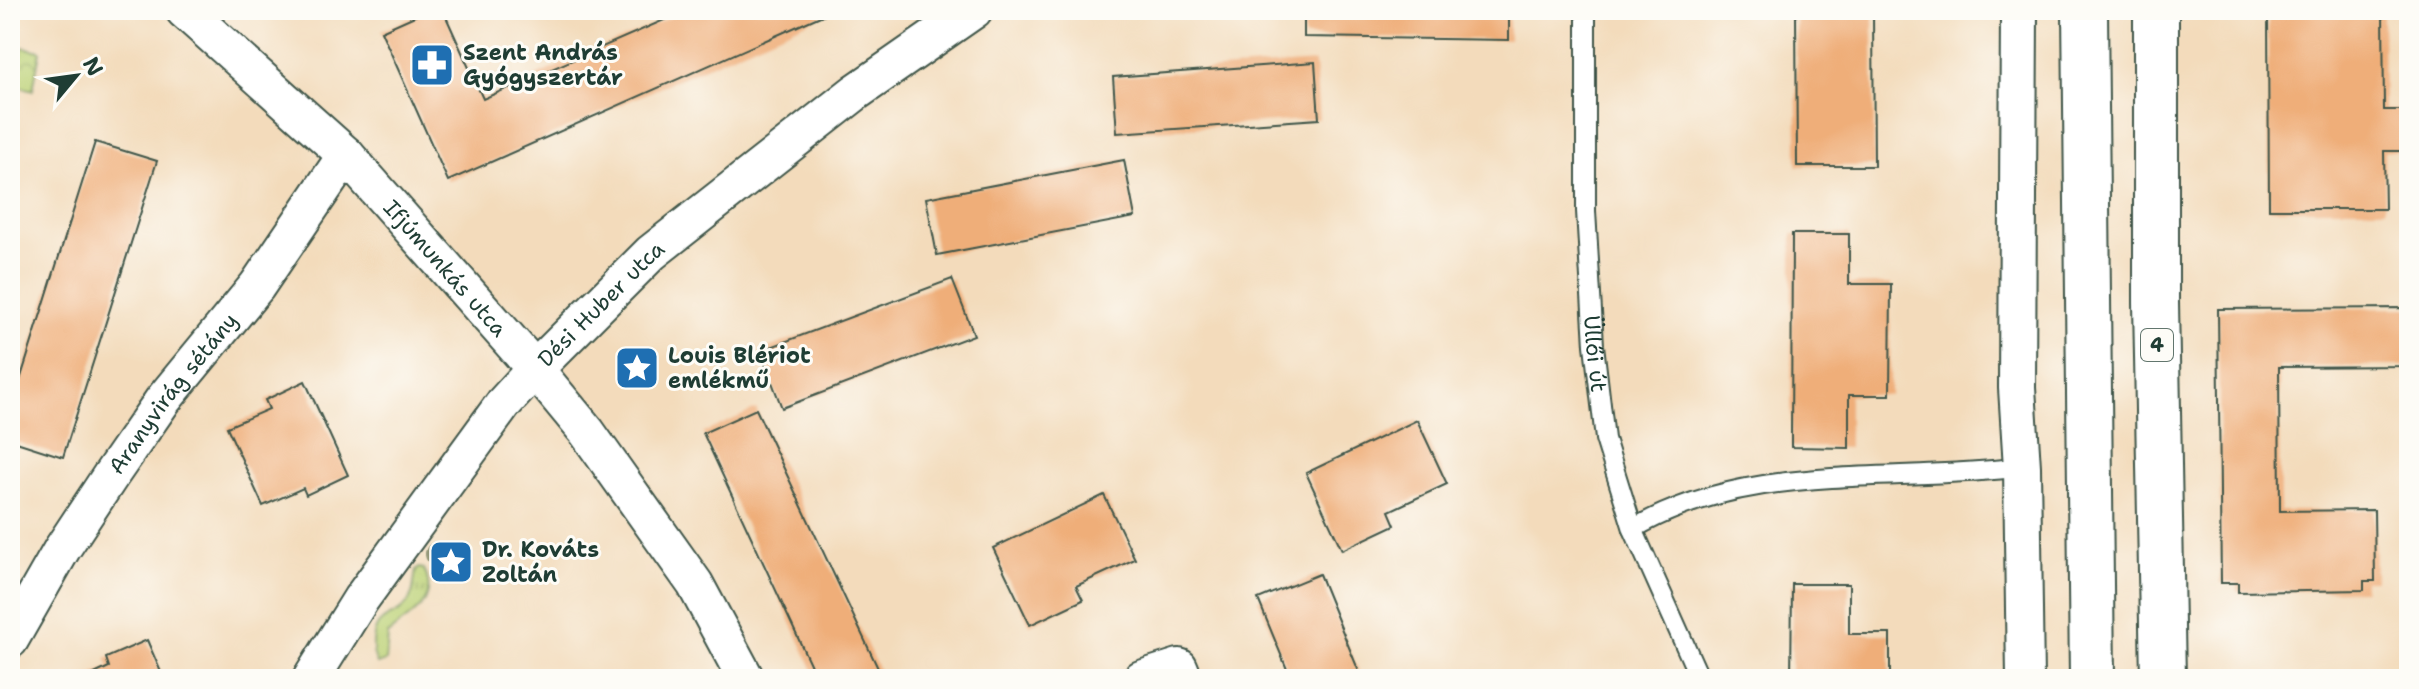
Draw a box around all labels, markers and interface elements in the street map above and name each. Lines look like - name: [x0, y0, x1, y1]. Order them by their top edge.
- north arrow: [36, 36, 116, 116]
- place label: Szent András Gyógyszertár: [463, 38, 623, 92]
- pharmacy icon: Szent András Gyógyszertár: [408, 41, 456, 89]
- text: N: [76, 52, 110, 81]
- street label: Ifjúmunkás utca: [377, 194, 514, 343]
- street label: Dési Huber utca: [531, 234, 671, 373]
- street label: Aranyvirág sétány: [102, 307, 244, 480]
- street label: Üllői út: [1577, 315, 1613, 394]
- road number: 4: [2141, 329, 2173, 361]
- place label: Louis Blériot emlékmű: [668, 341, 811, 395]
- place icon: Louis Blériot emlékmű: [613, 344, 661, 392]
- place label: Dr. Kováts Zoltán: [482, 535, 599, 589]
- place icon: Dr. Kováts Zoltán: [427, 538, 475, 586]

